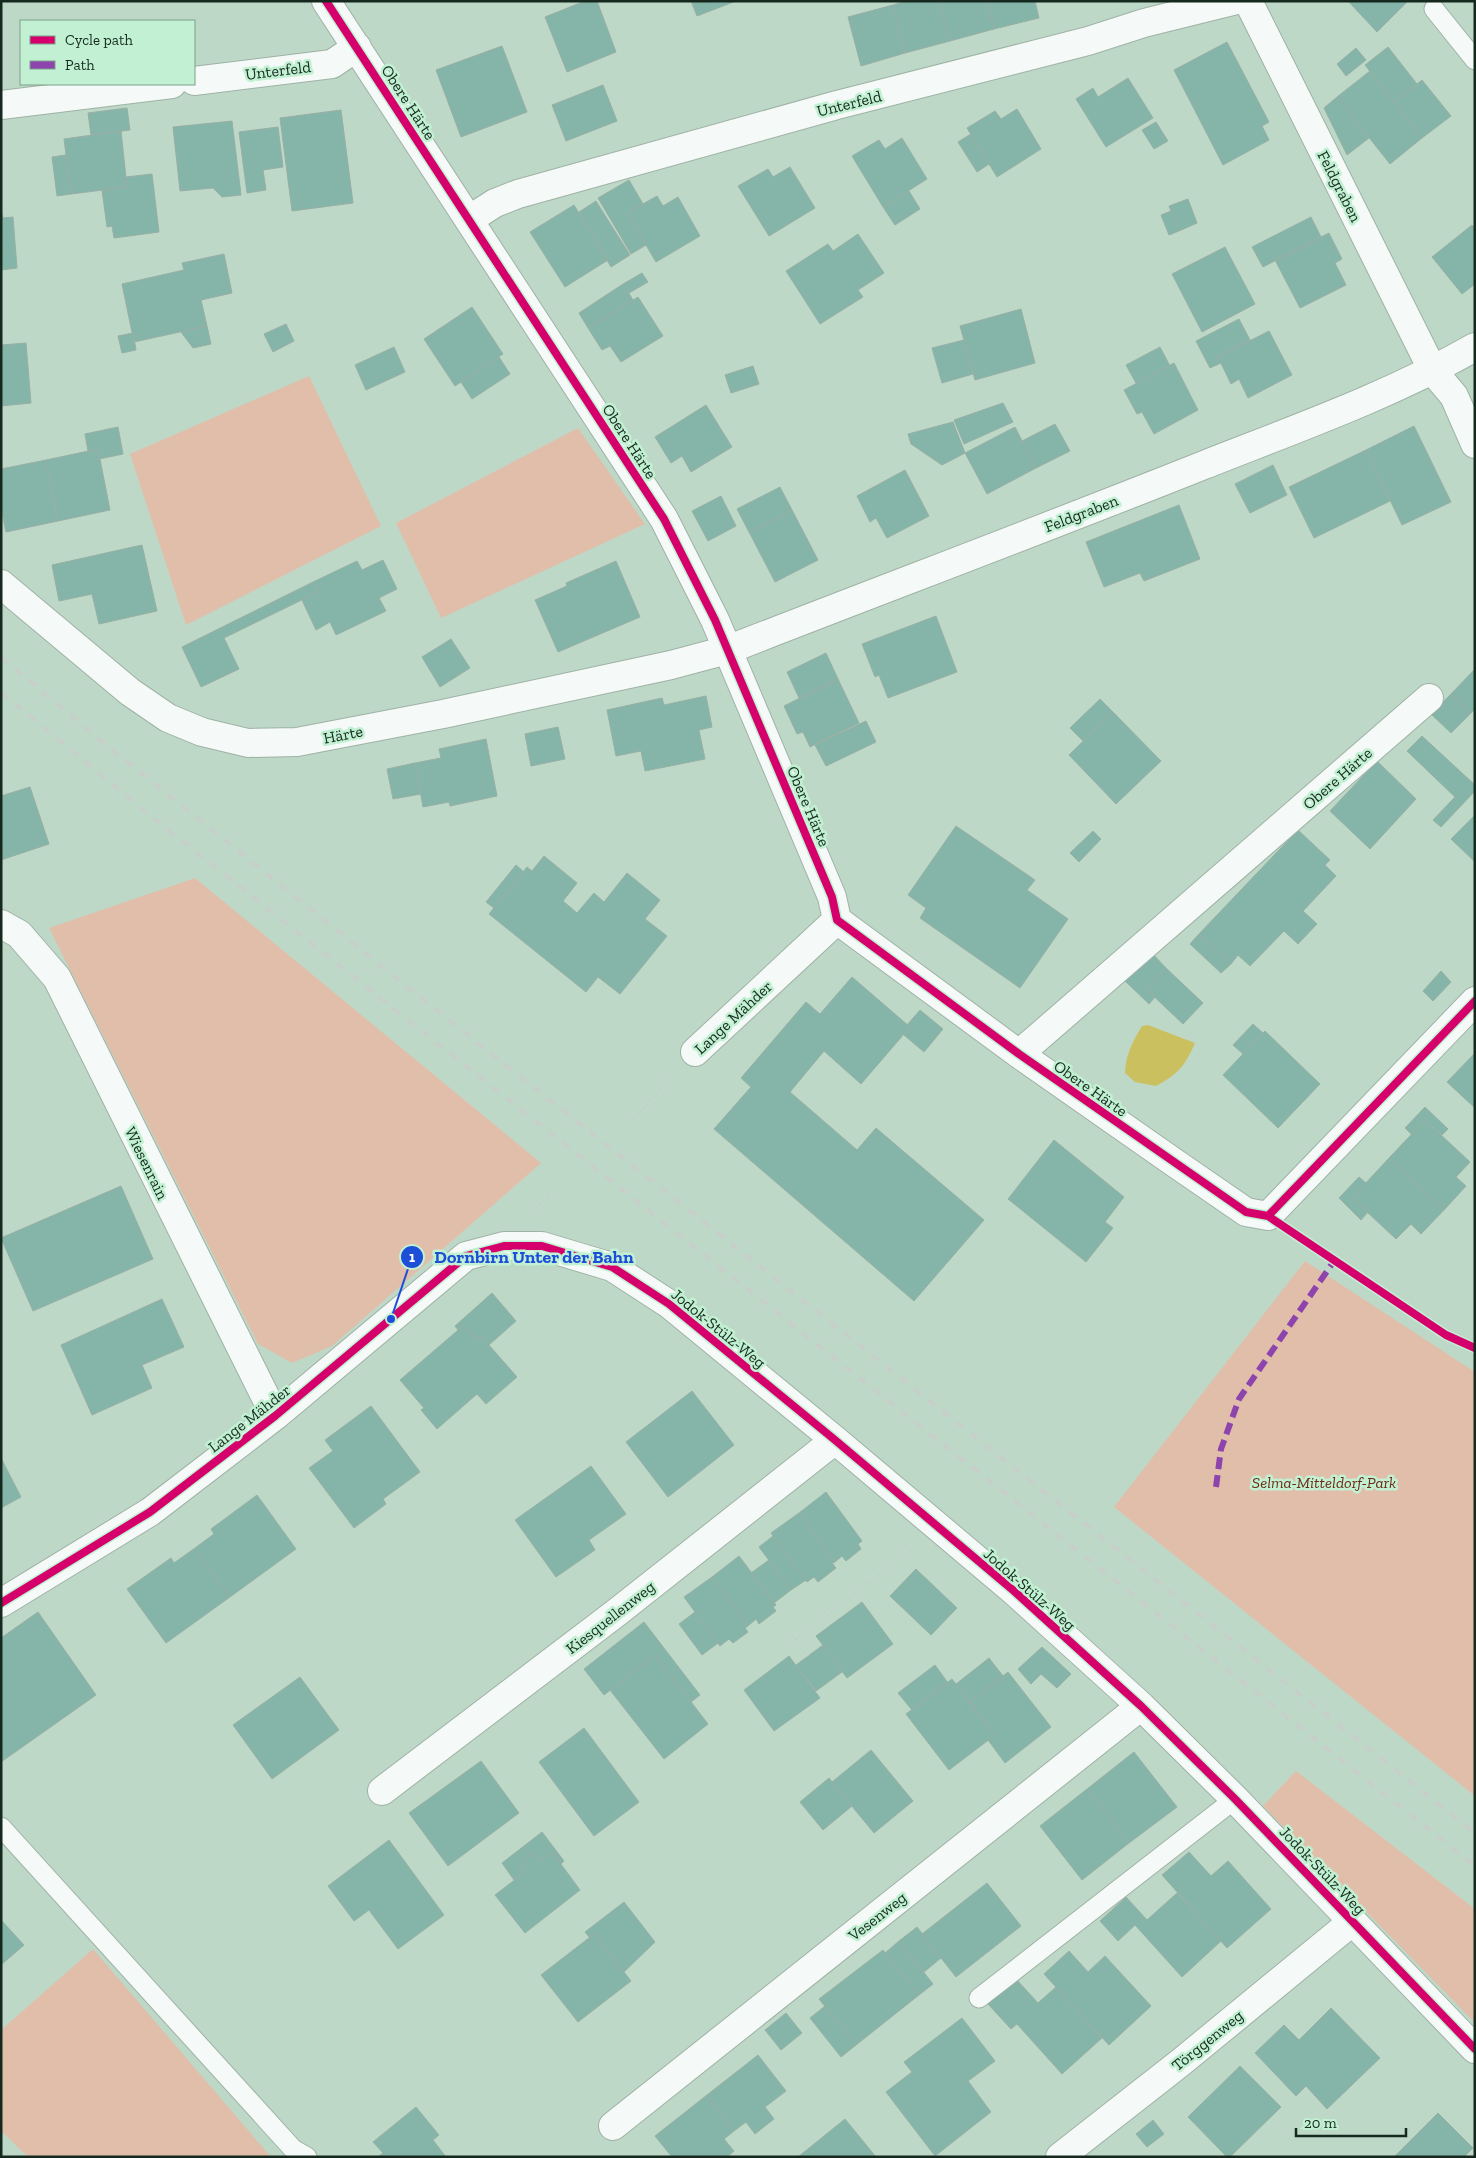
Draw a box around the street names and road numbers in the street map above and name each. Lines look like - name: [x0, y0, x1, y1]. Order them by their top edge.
- street label: Unterfeld: [244, 57, 312, 84]
- street label: Obere Härte: [377, 61, 440, 143]
- street label: Unterfeld: [815, 86, 884, 121]
- street label: Feldgraben: [1313, 147, 1366, 226]
- street label: Obere Härte: [598, 400, 661, 482]
- street label: Feldgraben: [1042, 490, 1122, 536]
- street label: Härte: [322, 721, 364, 748]
- street label: Obere Härte: [1299, 743, 1376, 814]
- street label: Obere Härte: [783, 763, 834, 849]
- street label: Lange Mähder: [691, 976, 776, 1058]
- street label: Obere Härte: [1050, 1056, 1131, 1121]
- street label: Wiesenrain: [121, 1124, 173, 1203]
- street label: Jodok-Stülz-Weg: [668, 1285, 770, 1372]
- street label: Lange Mähder: [204, 1380, 294, 1456]
- street label: Jodok-Stülz-Weg: [980, 1544, 1080, 1635]
- street label: Kiesquellenweg: [562, 1577, 659, 1658]
- street label: Jodok-Stülz-Weg: [1276, 1822, 1370, 1919]
- street label: Vesenweg: [844, 1888, 910, 1946]
- street label: Törggenweg: [1168, 2006, 1247, 2075]

